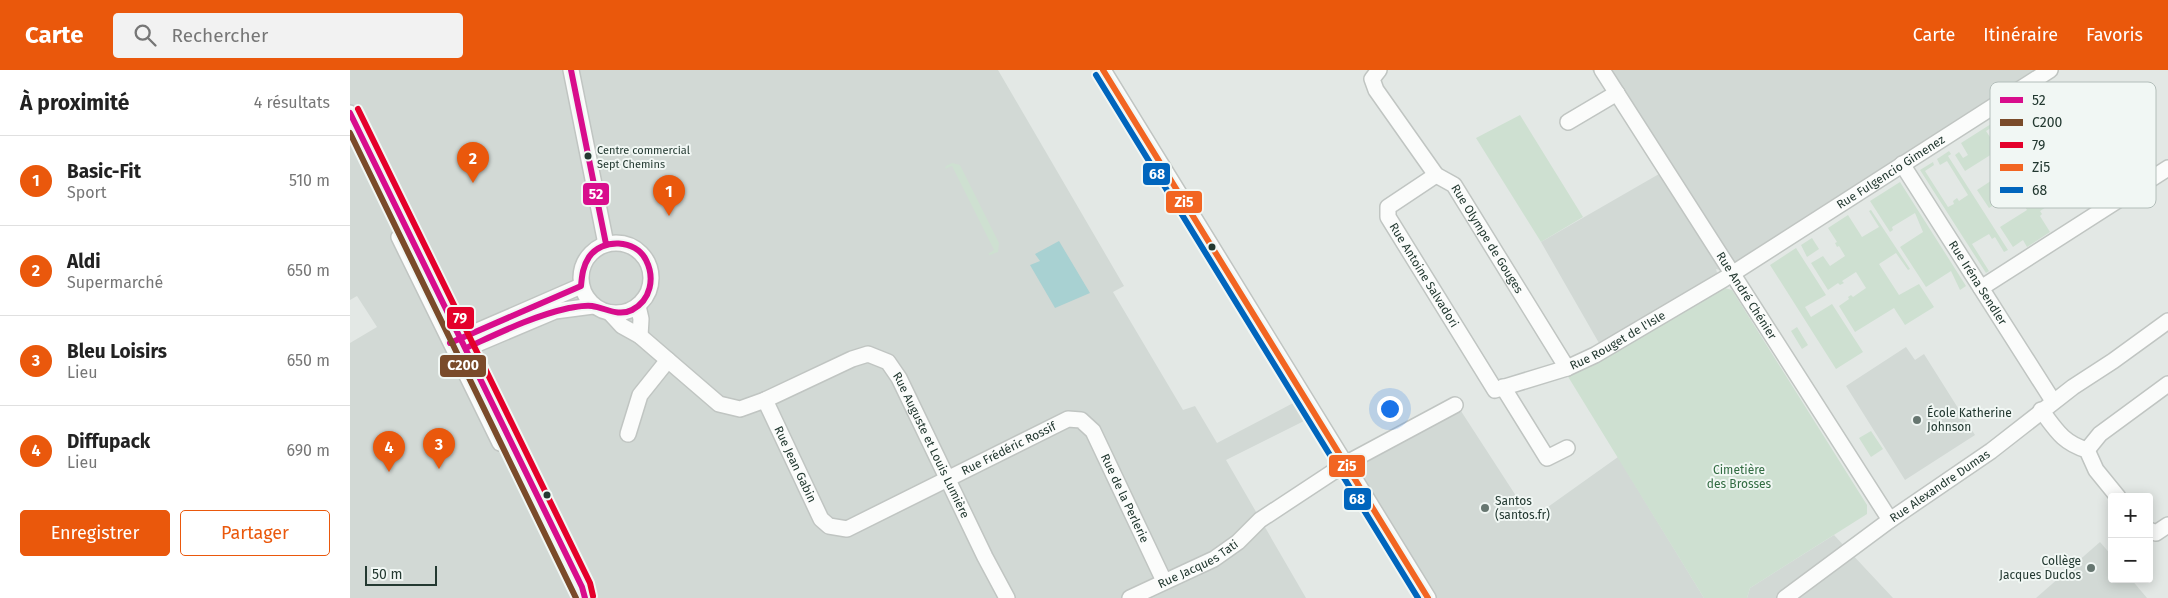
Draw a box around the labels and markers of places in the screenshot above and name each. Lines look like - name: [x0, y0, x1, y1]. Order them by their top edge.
- pin: 2: [457, 142, 489, 183]
- place label: Centre commercial Sept Chemins: [597, 144, 690, 171]
- marker: Centre commercial Sept Chemins: [583, 151, 593, 161]
- pin: 1: [653, 175, 685, 216]
- unlabelled marker: [1207, 242, 1217, 252]
- place label: École Katherine Johnson: [1927, 405, 2012, 434]
- marker: École Katherine Johnson: [1911, 414, 1923, 426]
- pin: 3: [423, 428, 455, 469]
- pin: 4: [373, 431, 405, 472]
- unlabelled marker: [542, 490, 552, 500]
- place label: Santos (santos.fr): [1495, 494, 1550, 522]
- marker: Santos (santos.fr): [1479, 502, 1491, 514]
- place label: Collège Jacques Duclos: [1999, 554, 2081, 582]
- marker: Collège Jacques Duclos: [2085, 562, 2097, 574]

